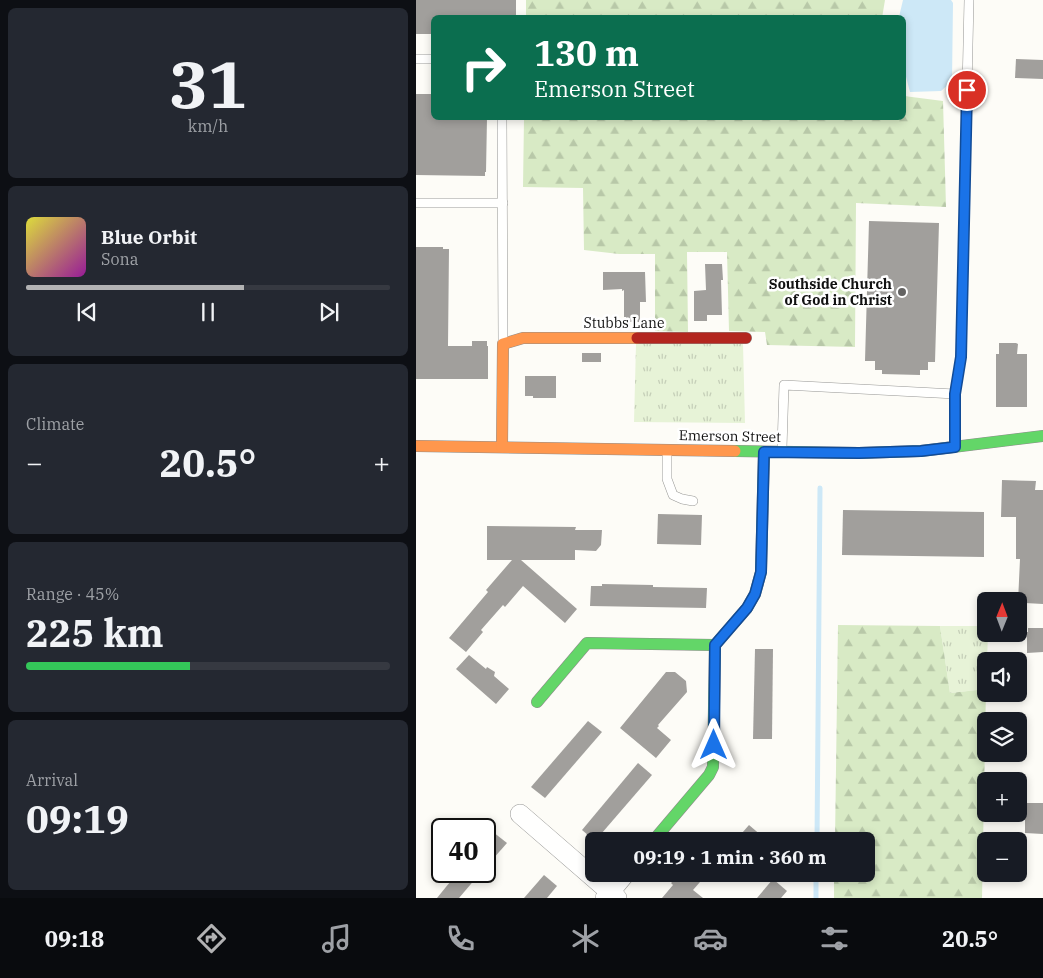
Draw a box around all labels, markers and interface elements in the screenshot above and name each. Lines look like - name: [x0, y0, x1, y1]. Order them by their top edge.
- text: 130 m: [534, 30, 639, 76]
- icon: right: [451, 35, 516, 100]
- text: 31: [169, 41, 247, 126]
- pin: [946, 69, 988, 111]
- text: Emerson Street: [534, 74, 695, 103]
- icon: arrive: [953, 76, 981, 104]
- text: km/h: [188, 116, 228, 136]
- text: Blue Orbit: [101, 225, 197, 249]
- text: Sona: [101, 249, 138, 269]
- place label: Southside Church of God in Christ: [769, 275, 892, 309]
- marker: Southside Church of God in Christ: [896, 286, 908, 298]
- icon: previous: [73, 298, 101, 326]
- icon: pause: [194, 298, 222, 326]
- icon: next: [315, 298, 343, 326]
- street label: Stubbs Lane: [583, 314, 665, 332]
- text: Climate: [26, 414, 84, 434]
- street label: Emerson Street: [679, 426, 781, 446]
- text: 20.5°: [160, 438, 256, 487]
- text: −: [26, 444, 43, 481]
- text: +: [373, 444, 390, 481]
- text: Range · 45%: [26, 584, 119, 604]
- north arrow: [977, 592, 1027, 642]
- map controls: [977, 592, 1027, 882]
- text: 225 km: [26, 608, 164, 657]
- button: sound: [977, 652, 1027, 702]
- button: layers: [977, 712, 1027, 762]
- position arrow: [687, 718, 739, 770]
- text: Arrival: [26, 770, 78, 790]
- button: +: [977, 772, 1027, 822]
- text: 09:19: [26, 794, 129, 843]
- speed limit sign: 40: [431, 818, 496, 883]
- button: −: [977, 832, 1027, 882]
- text: 09:19 · 1 min · 360 m: [634, 845, 826, 869]
- icon: directions: [194, 921, 229, 956]
- icon: music: [319, 921, 354, 956]
- icon: phone: [443, 921, 478, 956]
- icon: climate: [568, 921, 603, 956]
- icon: car: [693, 921, 728, 956]
- icon: filters: [817, 921, 852, 956]
- text: 09:18: [45, 924, 104, 953]
- text: 20.5°: [942, 924, 998, 953]

